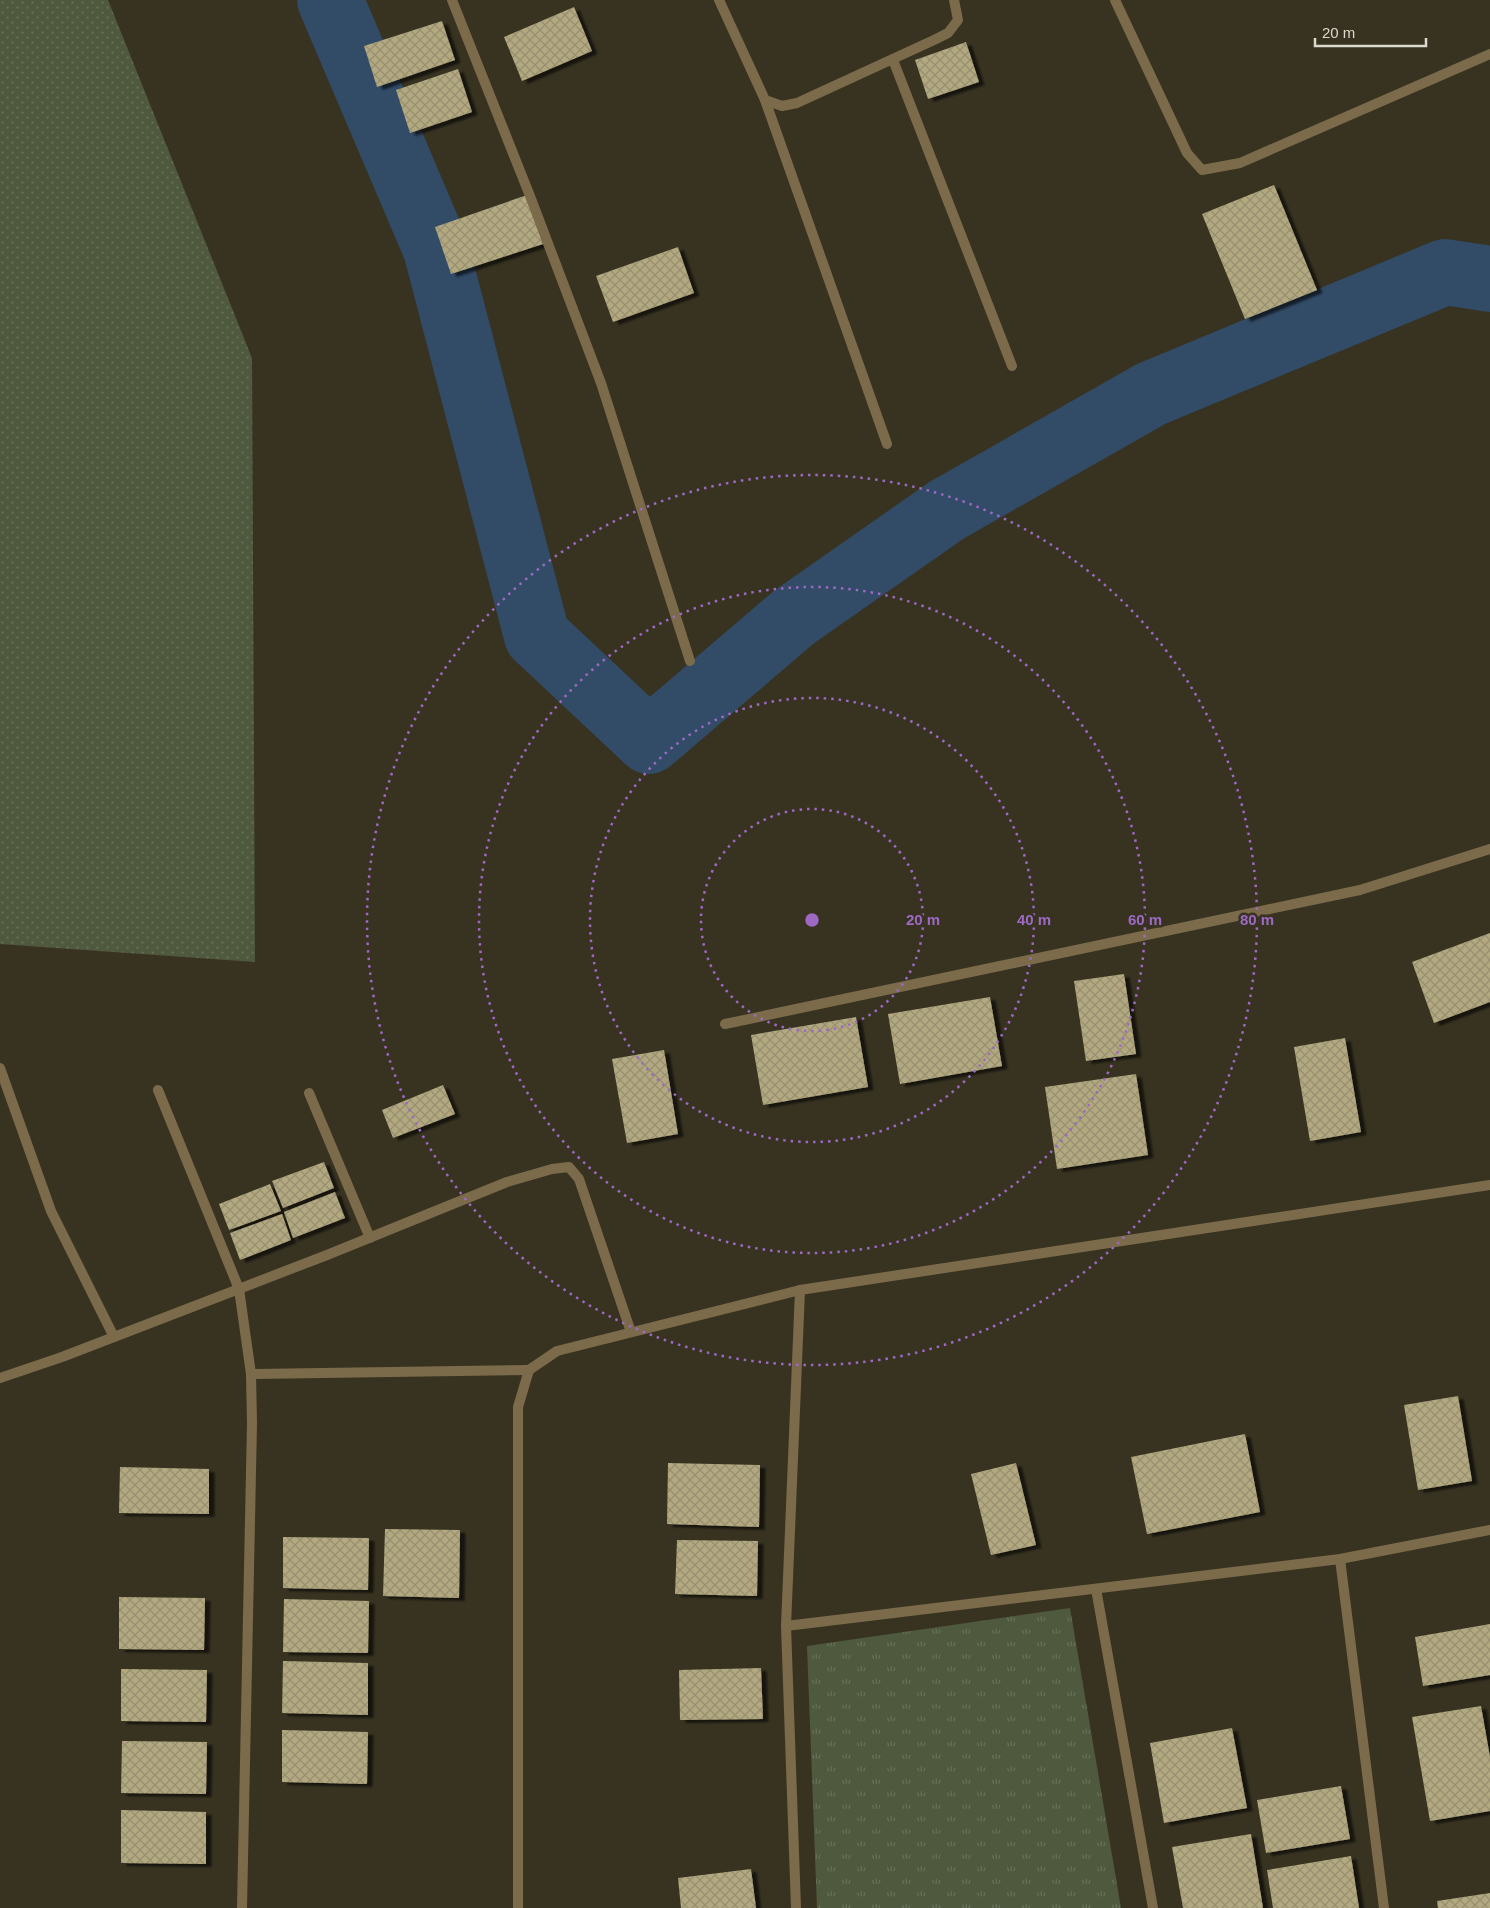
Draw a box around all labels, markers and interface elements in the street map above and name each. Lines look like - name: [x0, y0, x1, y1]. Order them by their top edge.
- scale bar: [1315, 15, 1426, 47]
- text: 20 m: [1322, 24, 1355, 41]
- centre of rings: [803, 911, 821, 929]
- text: 20 m: [906, 911, 940, 928]
- text: 40 m: [1017, 911, 1051, 928]
- text: 60 m: [1128, 911, 1162, 928]
- text: 80 m: [1240, 911, 1274, 928]

